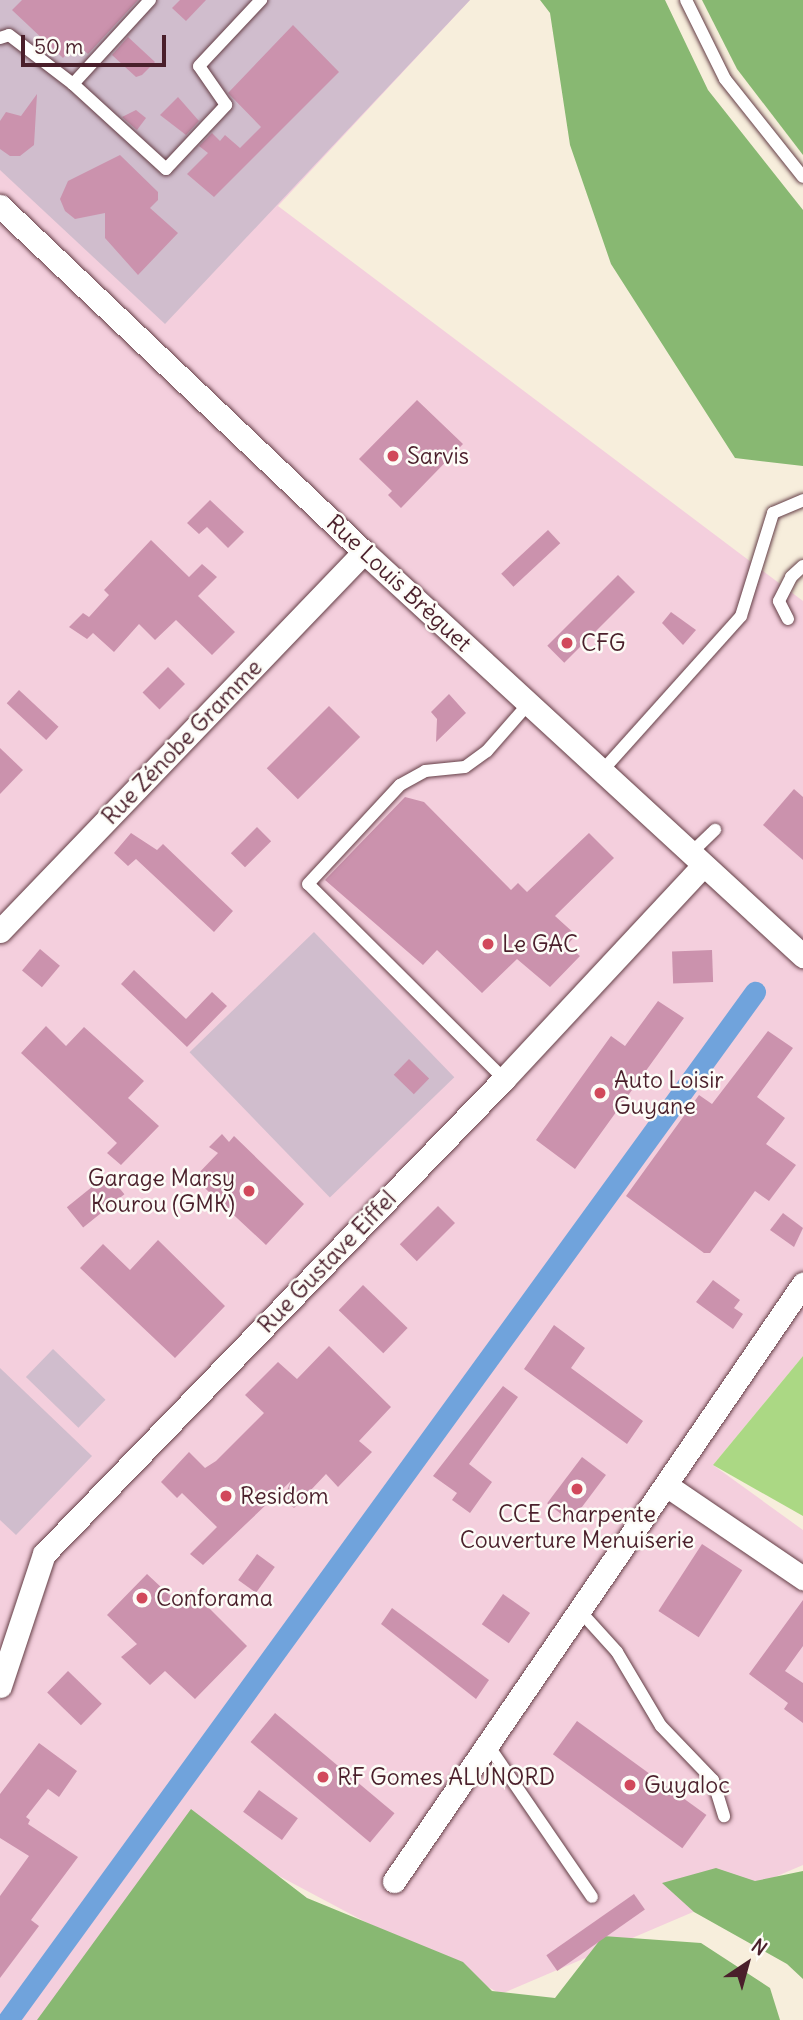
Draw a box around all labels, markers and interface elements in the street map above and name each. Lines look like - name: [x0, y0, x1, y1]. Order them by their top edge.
- scale bar: [24, 21, 170, 65]
- text: 50 m: [34, 33, 83, 60]
- place label: Sarvis: [407, 442, 469, 470]
- marker: Sarvis: [385, 448, 401, 464]
- street label: Rue Louis Brèguet: [321, 509, 477, 657]
- place label: CFG: [581, 629, 625, 657]
- marker: CFG: [559, 635, 575, 651]
- street label: Rue Zénobe Gramme: [96, 654, 268, 830]
- place label: Le GAC: [502, 930, 578, 958]
- marker: Le GAC: [480, 936, 496, 952]
- place label: Auto Loisir Guyane: [614, 1066, 724, 1120]
- marker: Auto Loisir Guyane: [592, 1085, 608, 1101]
- place label: Garage Marsy Kourou (GMK): [88, 1164, 235, 1218]
- marker: Garage Marsy Kourou (GMK): [241, 1183, 257, 1199]
- street label: Rue Gustave Eiffel: [252, 1185, 402, 1339]
- marker: CCE Charpente Couverture Menuiserie: [569, 1481, 585, 1497]
- place label: Residom: [240, 1482, 329, 1510]
- marker: Residom: [218, 1488, 234, 1504]
- place label: CCE Charpente Couverture Menuiserie: [460, 1500, 694, 1554]
- place label: Conforama: [156, 1584, 273, 1612]
- marker: Conforama: [134, 1590, 150, 1606]
- place label: RF Gomes ALUNORD: [337, 1763, 555, 1791]
- marker: RF Gomes ALUNORD: [315, 1769, 331, 1785]
- place label: Guyaloc: [644, 1771, 730, 1799]
- marker: Guyaloc: [622, 1777, 638, 1793]
- north arrow: [712, 1929, 782, 1999]
- text: N: [747, 1933, 772, 1961]

